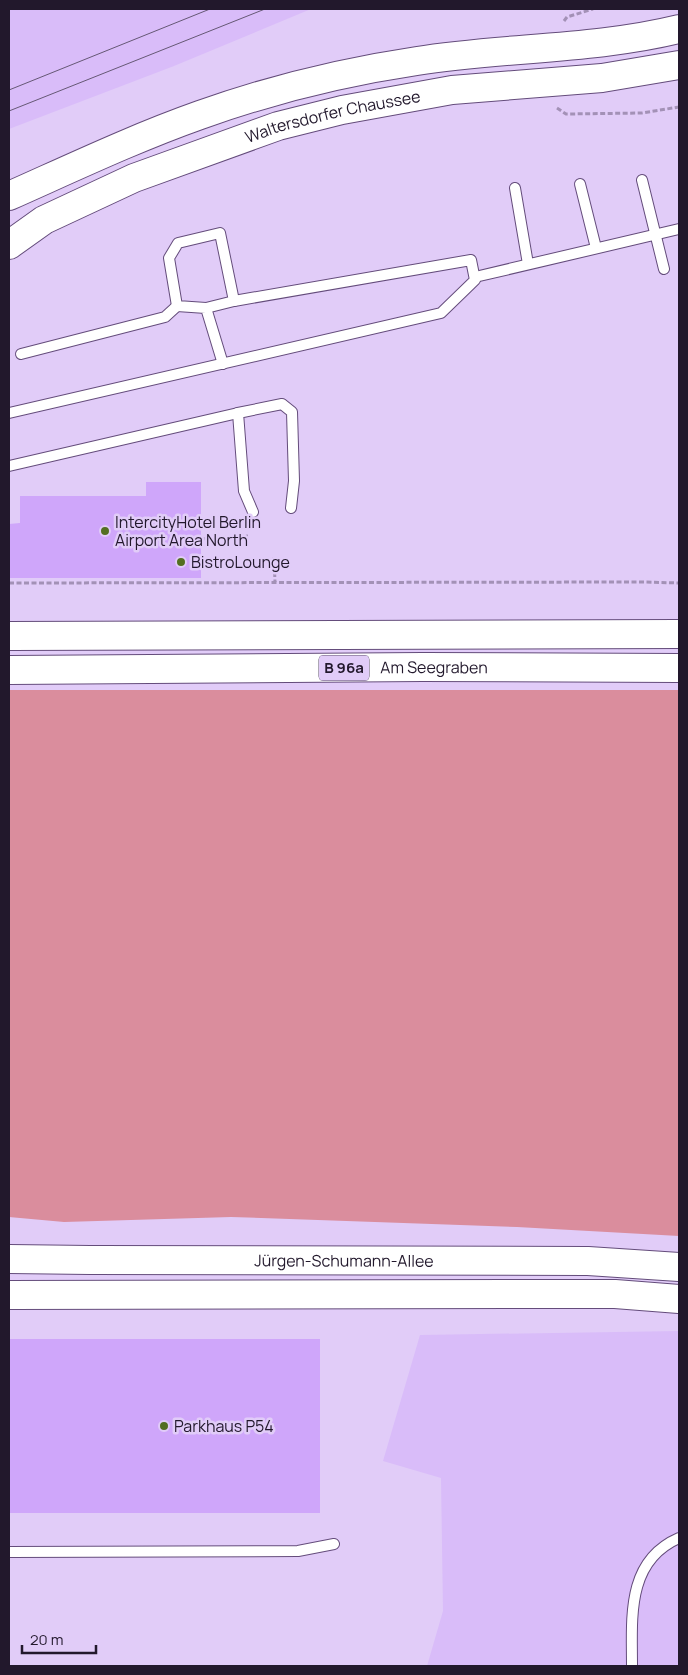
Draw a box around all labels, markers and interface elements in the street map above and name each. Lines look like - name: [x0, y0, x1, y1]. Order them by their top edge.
- street label: Waltersdorfer Chaussee: [242, 85, 422, 148]
- place label: IntercityHotel Berlin Airport Area North: [115, 511, 261, 551]
- marker: IntercityHotel Berlin Airport Area North: [99, 525, 111, 537]
- place label: BistroLounge: [191, 551, 290, 573]
- marker: BistroLounge: [175, 556, 187, 568]
- road number: B 96a: [319, 656, 369, 680]
- street label: Am Seegraben: [380, 656, 488, 678]
- street label: Jürgen-Schumann-Allee: [254, 1249, 434, 1272]
- place label: Parkhaus P54: [174, 1415, 274, 1437]
- marker: Parkhaus P54: [158, 1420, 170, 1432]
- scale bar: [22, 1622, 96, 1654]
- text: 20 m: [30, 1629, 63, 1650]

